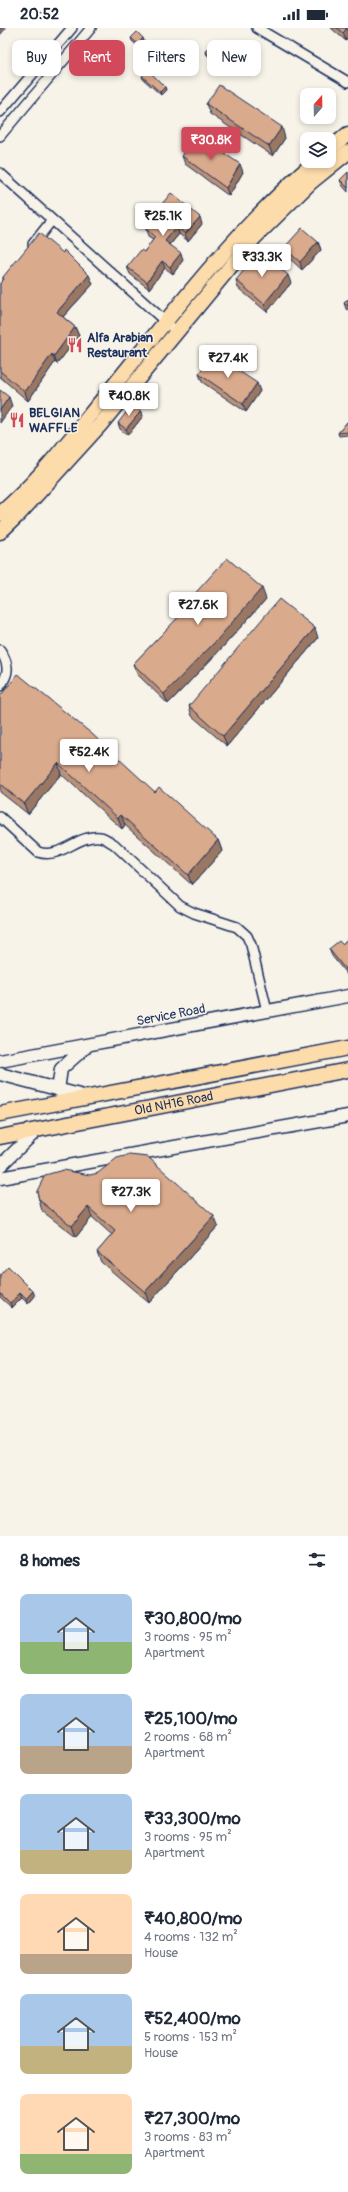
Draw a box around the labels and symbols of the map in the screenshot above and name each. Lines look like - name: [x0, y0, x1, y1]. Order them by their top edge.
- north arrow: [300, 88, 336, 124]
- pin: ₹30.8K: [178, 127, 244, 161]
- pin: ₹25.1K: [130, 203, 196, 237]
- pin: ₹33.3K: [229, 244, 295, 278]
- place label: Alfa Arabian Restaurant: [87, 330, 154, 361]
- restaurant icon: Alfa Arabian Restaurant: [66, 336, 84, 354]
- pin: ₹27.4K: [195, 345, 261, 379]
- pin: ₹40.8K: [96, 383, 162, 417]
- place label: BELGIAN WAFFLE: [29, 405, 80, 436]
- restaurant icon: BELGIAN WAFFLE: [8, 411, 26, 429]
- pin: ₹27.6K: [165, 592, 231, 626]
- pin: ₹52.4K: [56, 739, 122, 773]
- street label: Service Road: [135, 1001, 207, 1029]
- street label: Old NH16 Road: [133, 1088, 215, 1119]
- pin: ₹27.3K: [98, 1179, 164, 1213]

